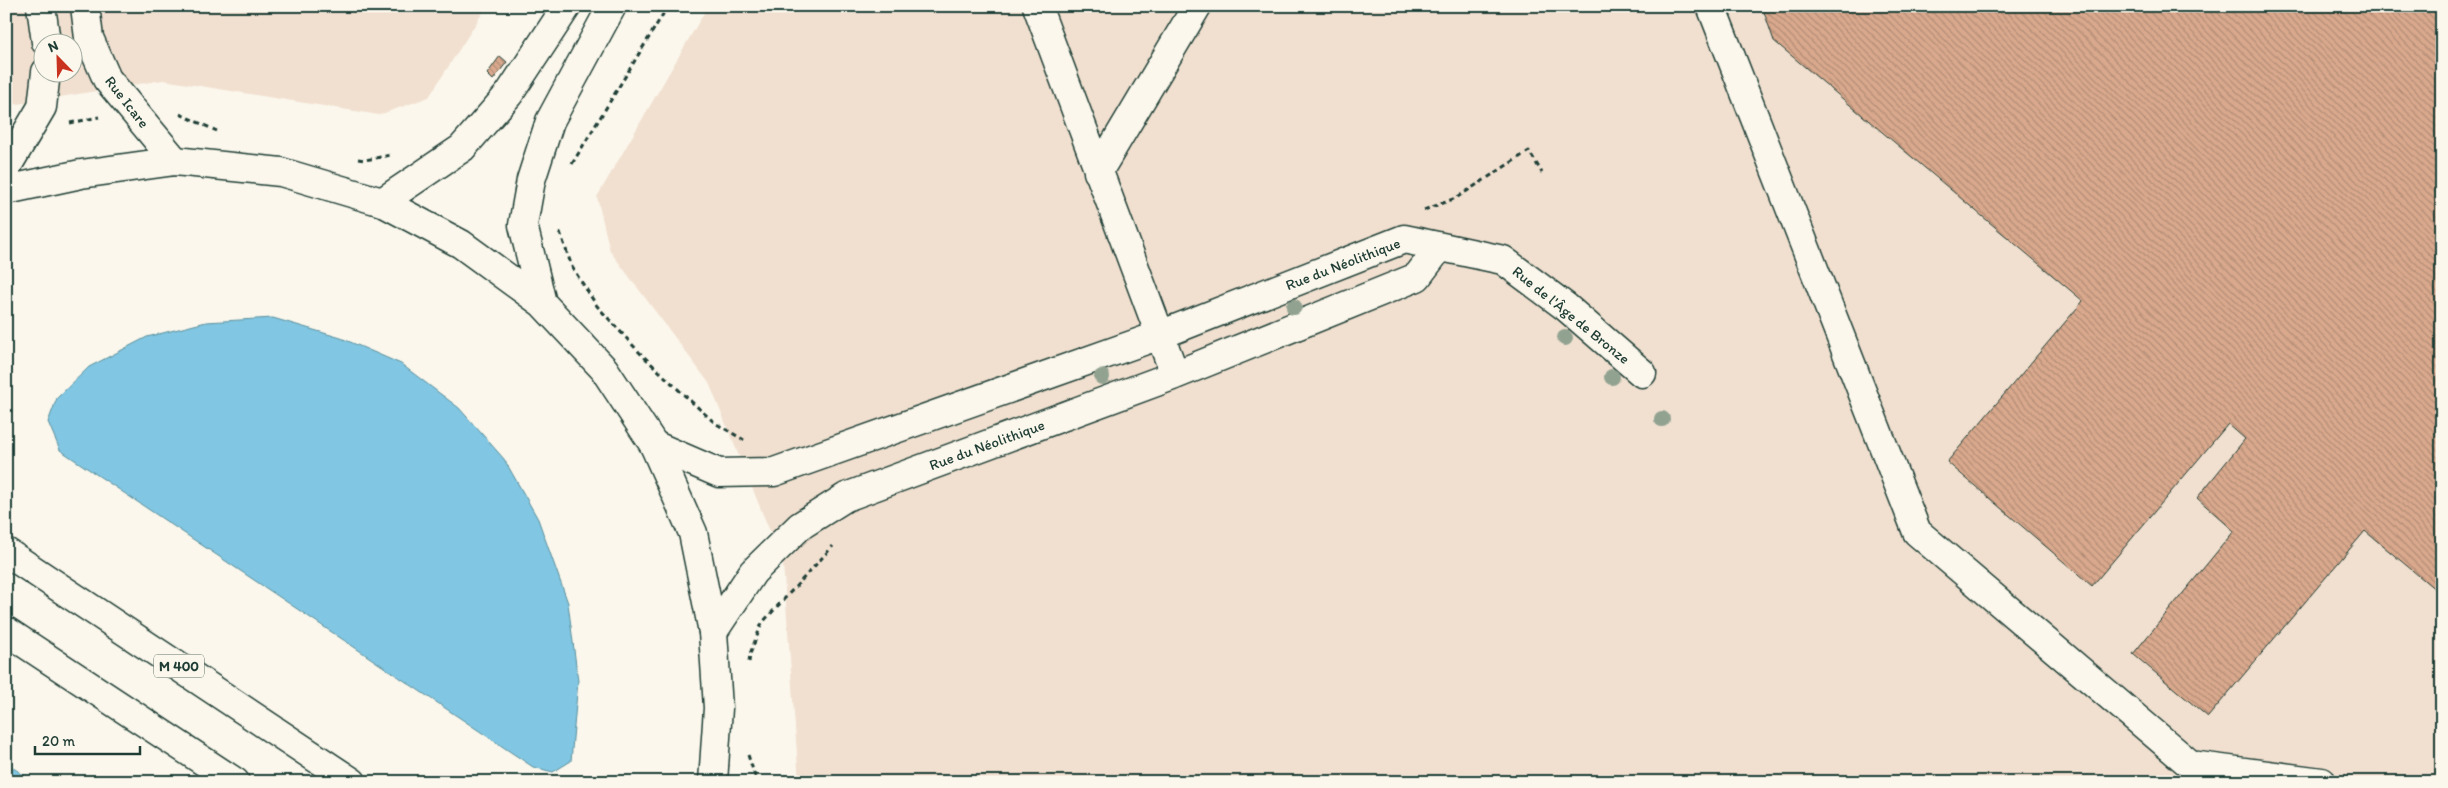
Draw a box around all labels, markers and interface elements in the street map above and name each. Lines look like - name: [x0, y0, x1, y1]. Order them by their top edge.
- north arrow: [32, 32, 82, 82]
- text: N: [45, 37, 61, 56]
- street label: Rue Icare: [101, 72, 153, 132]
- street label: Rue du Néolithique: [1283, 234, 1403, 294]
- street label: Rue de l'Âge de Bronze: [1509, 262, 1633, 368]
- street label: Rue du Néolithique: [927, 416, 1047, 474]
- road number: M 400: [154, 654, 204, 678]
- scale bar: [35, 723, 140, 755]
- text: 20 m: [42, 732, 76, 750]

